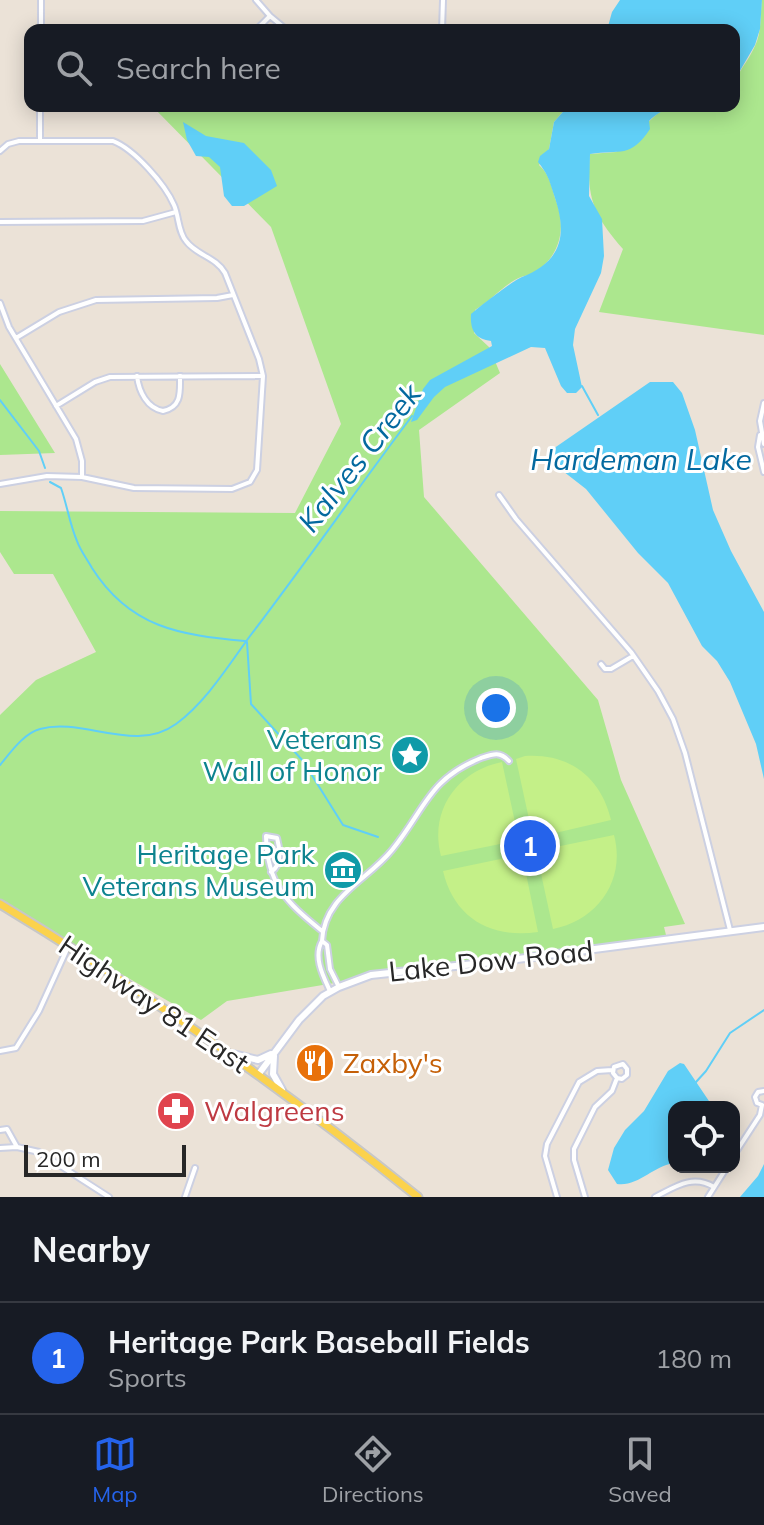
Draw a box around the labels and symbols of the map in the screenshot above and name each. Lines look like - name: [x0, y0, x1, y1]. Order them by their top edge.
- water label: Kalves Creek: [289, 374, 430, 539]
- water label: Hardeman Lake: [530, 440, 752, 478]
- your location: [476, 688, 516, 728]
- place label: Veterans Wall of Honor: [202, 721, 383, 788]
- place icon: Veterans Wall of Honor: [389, 734, 431, 776]
- pin: 1: [504, 816, 556, 876]
- place label: Heritage Park Veterans Museum: [83, 836, 316, 903]
- museum icon: Heritage Park Veterans Museum: [322, 849, 364, 891]
- street label: Highway 81 East: [53, 927, 256, 1080]
- street label: Lake Dow Road: [387, 932, 595, 989]
- restaurant icon: Zaxby's: [294, 1042, 336, 1084]
- place label: Zaxby's: [343, 1045, 443, 1080]
- pharmacy icon: Walgreens: [155, 1090, 197, 1132]
- place label: Walgreens: [204, 1093, 345, 1128]
- scale bar: [24, 1141, 186, 1177]

